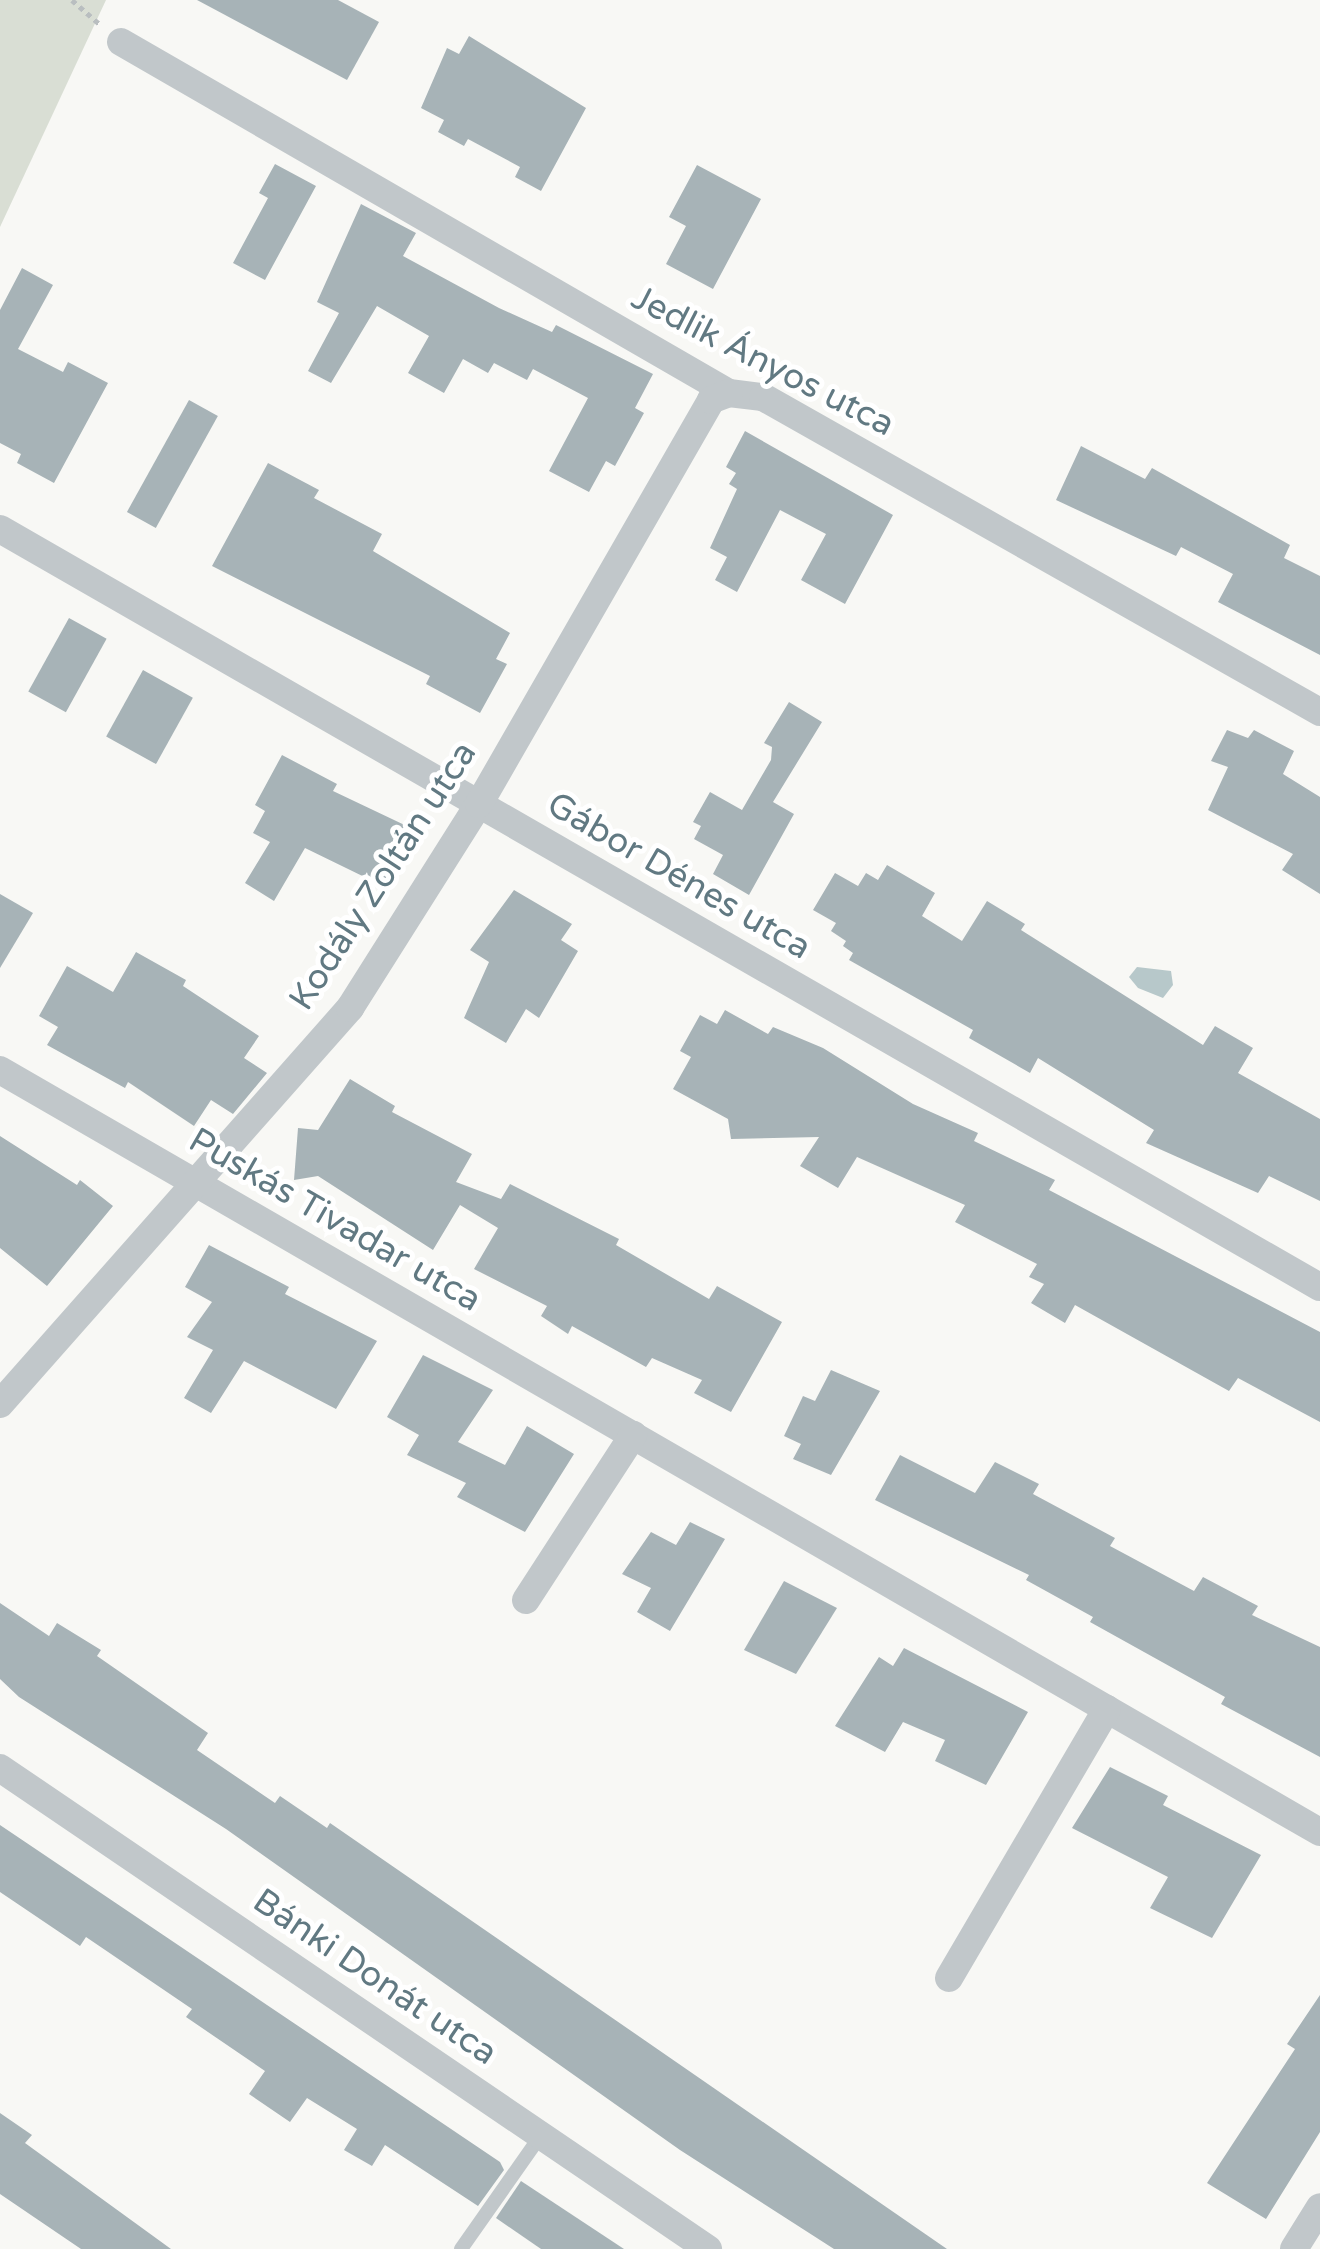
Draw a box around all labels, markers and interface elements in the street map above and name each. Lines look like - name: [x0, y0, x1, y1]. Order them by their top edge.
- street label: Jedlik Ányos utca: [625, 277, 901, 445]
- street label: Kodály Zoltán utca: [281, 734, 485, 1018]
- street label: Gábor Dénes utca: [540, 783, 818, 969]
- street label: Puskás Tivadar utca: [181, 1119, 489, 1321]
- street label: Bánki Donát utca: [245, 1880, 505, 2074]

